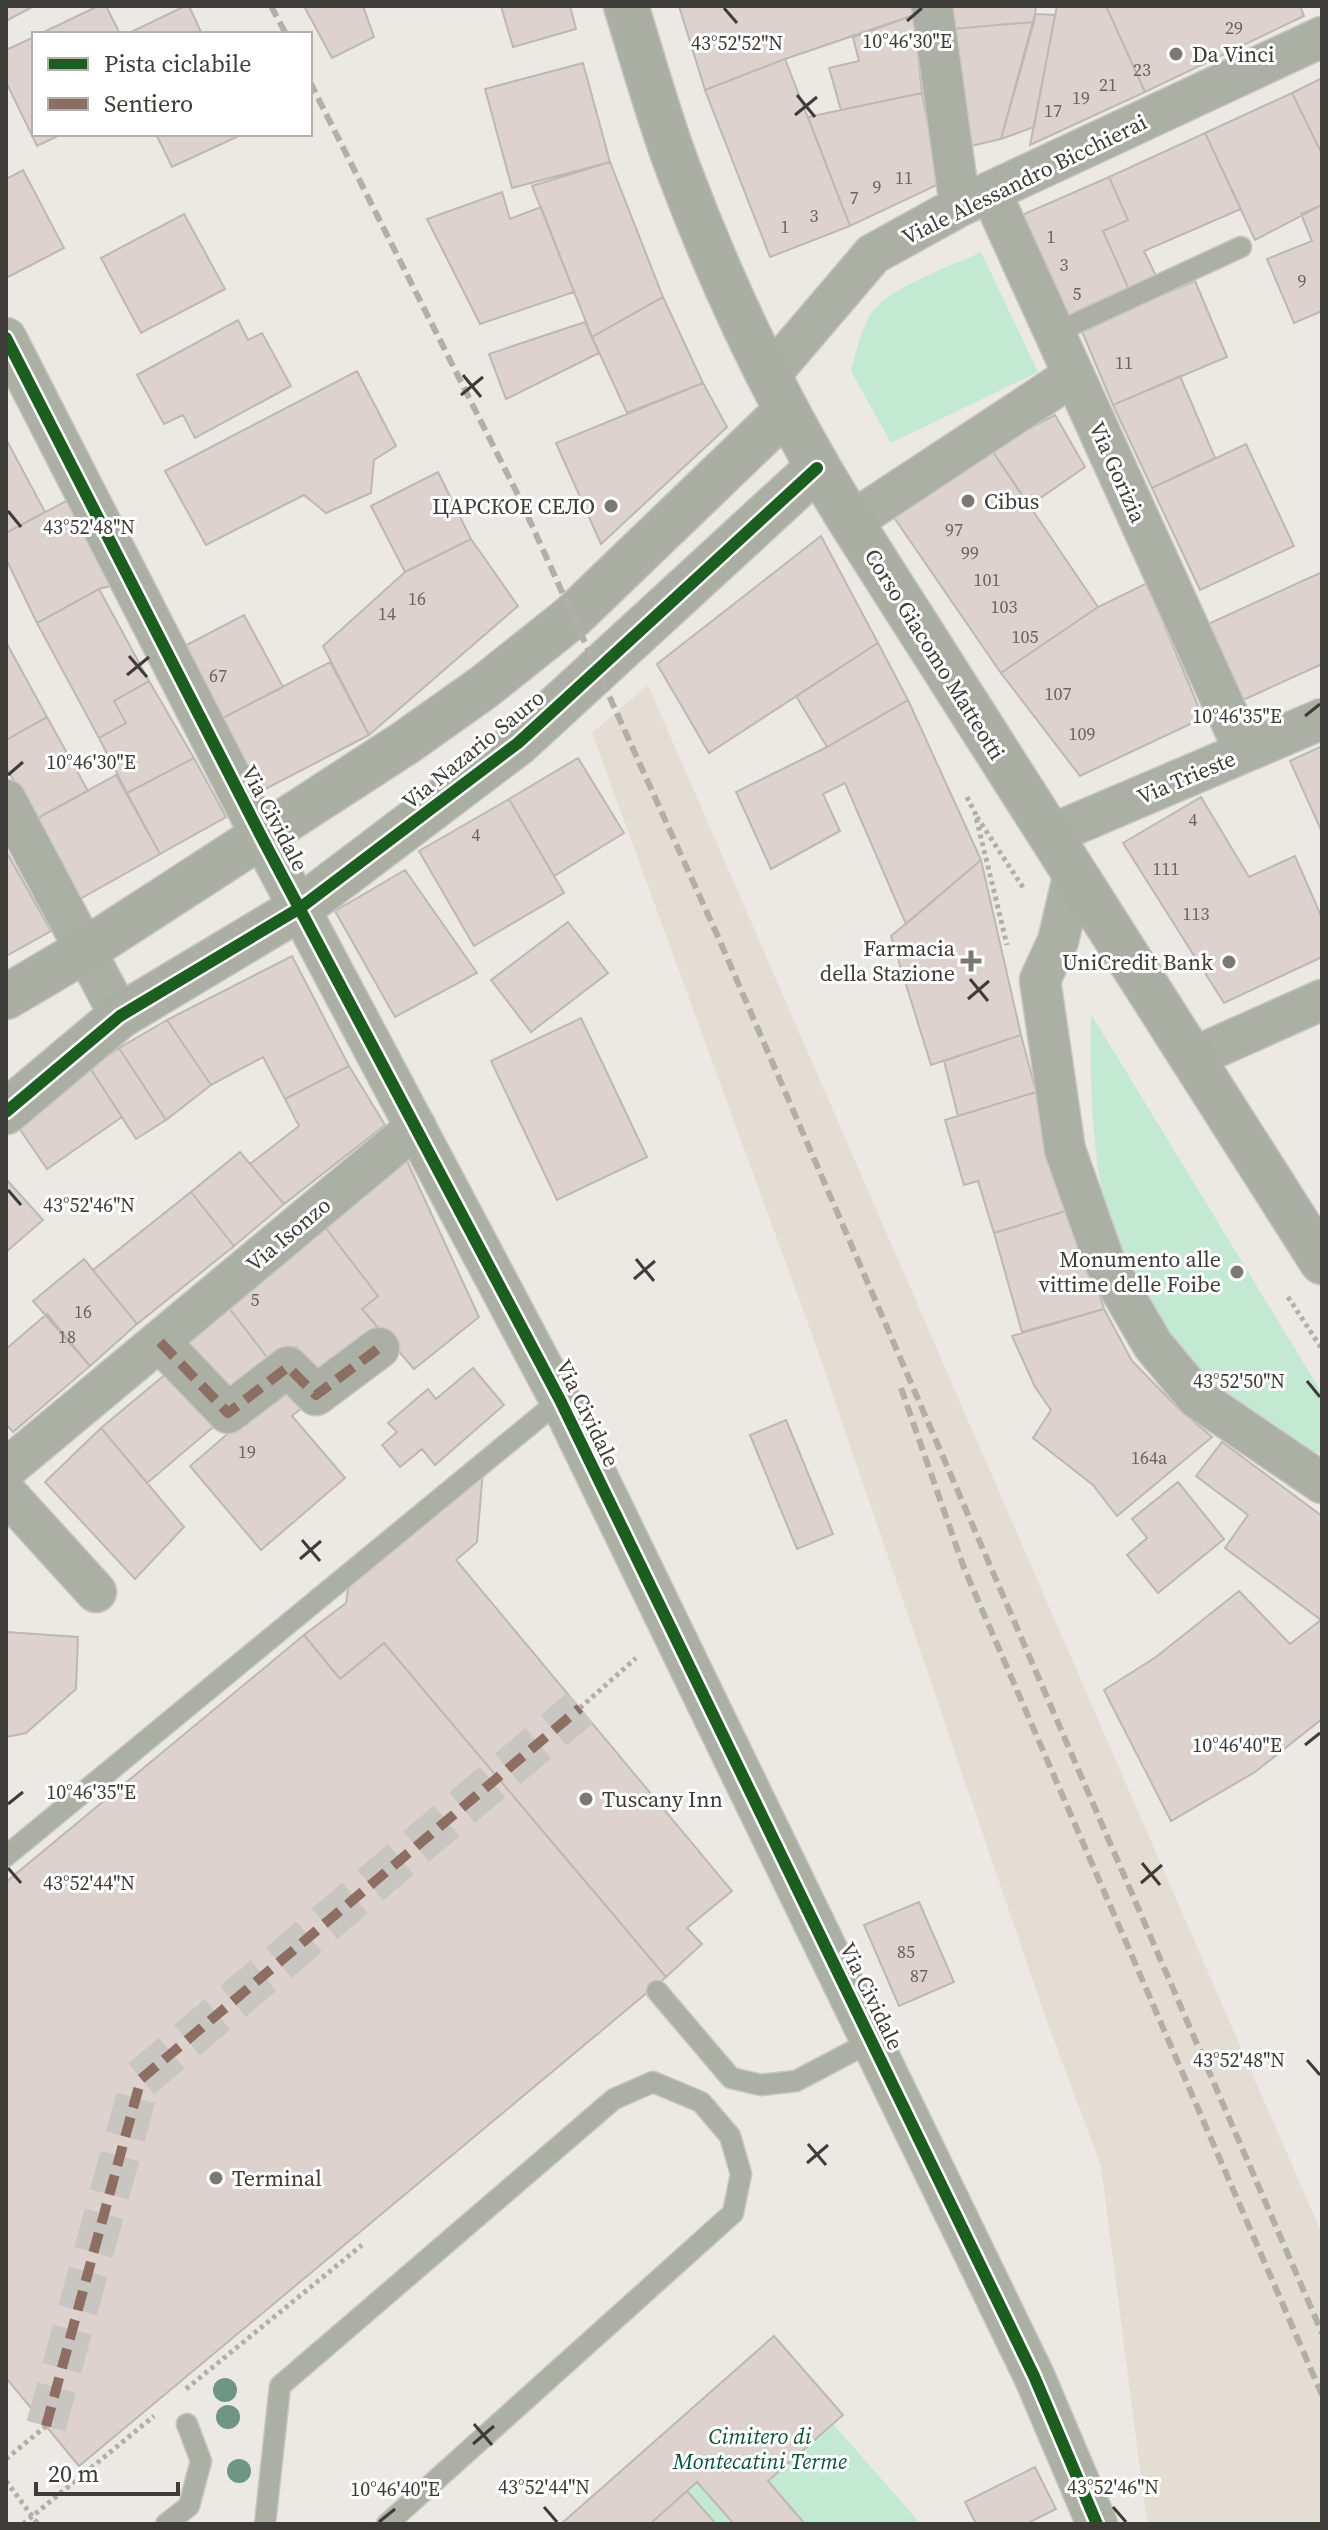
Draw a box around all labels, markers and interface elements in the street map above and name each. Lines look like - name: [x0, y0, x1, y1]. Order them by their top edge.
- house number: 29: [1225, 15, 1243, 40]
- text: 10°46'30"E: [862, 27, 952, 55]
- text: 43°52'52"N: [691, 29, 783, 57]
- legend: [32, 32, 312, 136]
- place label: Da Vinci: [1192, 39, 1275, 69]
- marker: Da Vinci: [1167, 45, 1185, 63]
- text: Pista ciclabile: [104, 47, 251, 80]
- house number: 23: [1133, 57, 1151, 82]
- house number: 21: [1099, 72, 1117, 97]
- house number: 19: [1072, 85, 1090, 110]
- text: Sentiero: [104, 87, 193, 120]
- house number: 17: [1044, 98, 1062, 123]
- street label: Viale Alessandro Bicchierai: [897, 107, 1151, 251]
- house number: 11: [895, 165, 913, 190]
- house number: 9: [873, 174, 882, 199]
- house number: 7: [850, 185, 859, 210]
- house number: 3: [810, 203, 819, 228]
- house number: 1: [781, 214, 790, 239]
- house number: 1: [1047, 224, 1056, 249]
- house number: 3: [1060, 252, 1069, 277]
- house number: 9: [1298, 268, 1307, 293]
- house number: 5: [1073, 281, 1082, 306]
- house number: 11: [1115, 350, 1133, 375]
- street label: Via Gorizia: [1082, 417, 1154, 528]
- place label: Cibus: [984, 486, 1039, 516]
- place label: ЦАРСКОЕ СЕЛО: [432, 491, 595, 521]
- marker: Cibus: [959, 492, 977, 510]
- marker: ЦАРСКОЕ СЕЛО: [602, 497, 620, 515]
- text: 43°52'48"N: [43, 513, 135, 541]
- house number: 97: [945, 517, 963, 542]
- house number: 99: [961, 540, 979, 565]
- street label: Corso Giacomo Matteotti: [858, 543, 1012, 765]
- house number: 101: [974, 567, 1001, 592]
- house number: 16: [408, 586, 426, 611]
- house number: 103: [991, 594, 1018, 619]
- house number: 14: [378, 601, 396, 626]
- house number: 105: [1012, 624, 1039, 649]
- house number: 67: [209, 663, 227, 688]
- house number: 107: [1045, 681, 1072, 706]
- street label: Via Nazario Sauro: [396, 682, 550, 816]
- text: 10°46'35"E: [1192, 702, 1282, 730]
- house number: 109: [1069, 721, 1096, 746]
- street label: Via Trieste: [1132, 743, 1240, 811]
- text: 10°46'30"E: [46, 748, 136, 776]
- street label: Via Cividale: [235, 760, 315, 876]
- house number: 4: [1189, 807, 1198, 832]
- house number: 4: [472, 822, 481, 847]
- house number: 111: [1153, 856, 1180, 881]
- house number: 113: [1183, 901, 1210, 926]
- place label: Farmacia della Stazione: [820, 933, 956, 988]
- place label: UniCredit Bank: [1062, 947, 1214, 977]
- marker: Farmacia della Stazione: [962, 952, 980, 970]
- marker: UniCredit Bank: [1220, 953, 1238, 971]
- street label: Via Isonzo: [239, 1190, 337, 1278]
- text: 43°52'46"N: [43, 1191, 135, 1219]
- place label: Monumento alle vittime delle Foibe: [1039, 1244, 1221, 1299]
- marker: Monumento alle vittime delle Foibe: [1228, 1263, 1246, 1281]
- house number: 5: [251, 1287, 260, 1312]
- house number: 16: [74, 1299, 92, 1324]
- house number: 18: [58, 1324, 76, 1349]
- street label: Via Cividale: [549, 1354, 627, 1472]
- text: 43°52'50"N: [1193, 1367, 1285, 1395]
- house number: 19: [238, 1439, 256, 1464]
- house number: 164a: [1131, 1445, 1168, 1470]
- text: 10°46'40"E: [1192, 1731, 1282, 1759]
- text: 10°46'35"E: [46, 1778, 136, 1806]
- place label: Tuscany Inn: [602, 1784, 723, 1814]
- marker: Tuscany Inn: [577, 1790, 595, 1808]
- text: 43°52'44"N: [43, 1869, 135, 1897]
- street label: Via Cividale: [833, 1937, 911, 2055]
- house number: 85: [897, 1939, 915, 1964]
- house number: 87: [910, 1963, 928, 1988]
- text: 43°52'48"N: [1193, 2046, 1285, 2074]
- place label: Terminal: [232, 2163, 322, 2193]
- marker: Terminal: [207, 2169, 225, 2187]
- park label: Cimitero di Montecatini Terme: [672, 2421, 847, 2476]
- scale bar: [36, 2446, 178, 2496]
- text: 20 m: [48, 2457, 99, 2490]
- text: 43°52'44"N: [498, 2473, 590, 2501]
- text: 43°52'46"N: [1067, 2473, 1159, 2501]
- text: 10°46'40"E: [350, 2475, 440, 2503]

